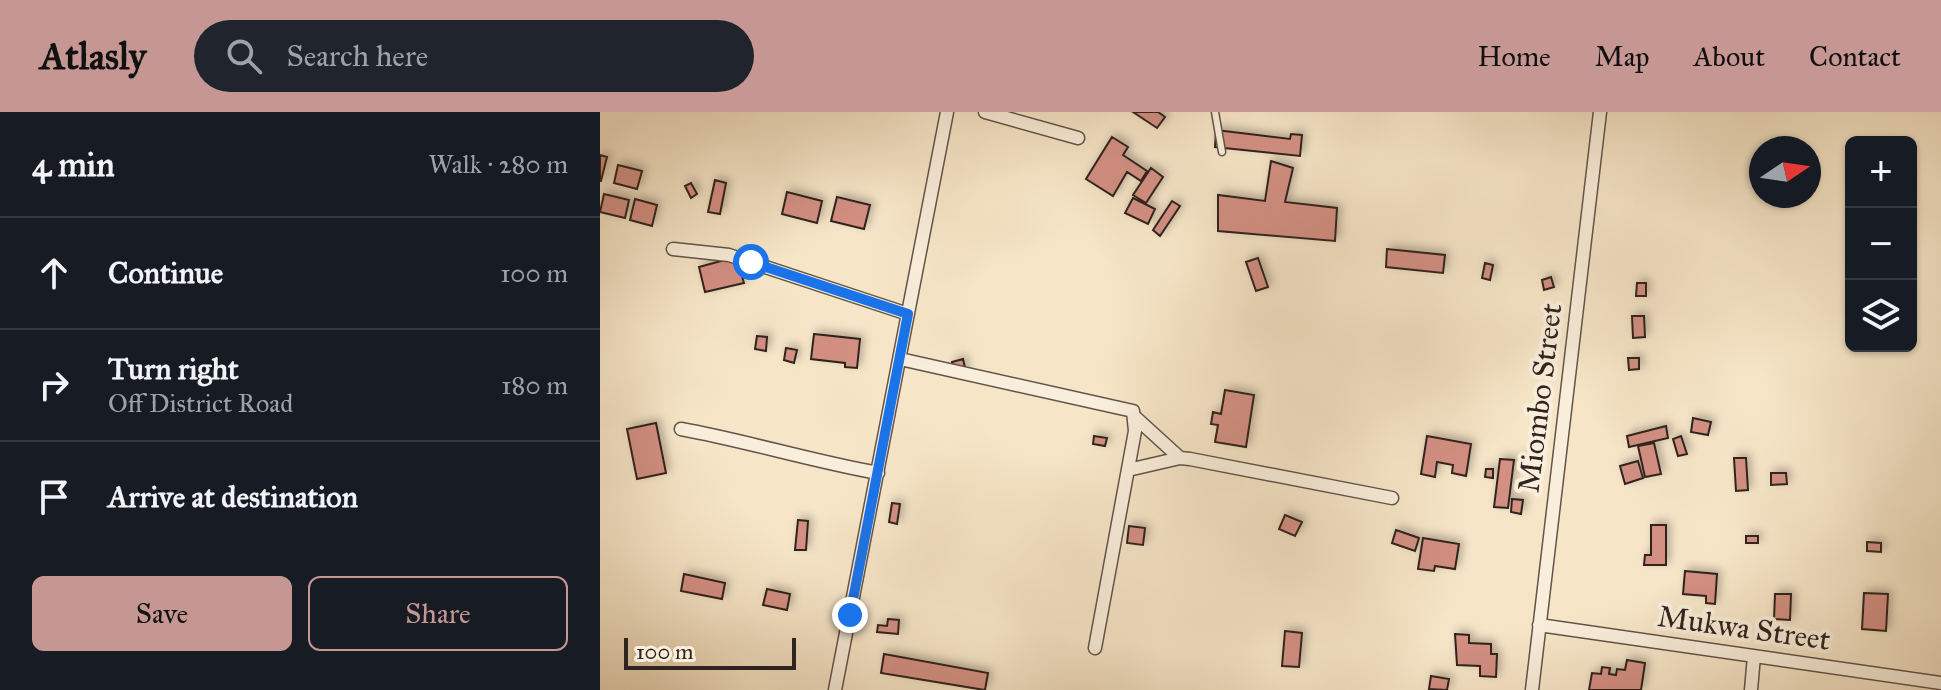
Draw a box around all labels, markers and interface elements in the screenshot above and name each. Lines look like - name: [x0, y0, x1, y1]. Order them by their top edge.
- search box: [194, 20, 754, 92]
- text: Atlasly: [40, 33, 146, 79]
- icon: search: [222, 34, 266, 78]
- text: Search here: [286, 38, 428, 74]
- text: Home: [1478, 39, 1551, 74]
- text: Map: [1595, 39, 1649, 74]
- text: About: [1693, 39, 1765, 74]
- text: Contact: [1809, 39, 1901, 74]
- north arrow: [1749, 136, 1821, 208]
- map controls: [1845, 136, 1917, 352]
- button: +: [1845, 136, 1917, 208]
- text: 4 min: [32, 144, 115, 185]
- text: Walk · 280 m: [428, 148, 568, 180]
- button: −: [1845, 208, 1917, 280]
- route start: [733, 244, 769, 280]
- icon: ahead: [32, 251, 76, 295]
- text: Continue: [108, 255, 223, 291]
- text: 100 m: [500, 257, 568, 289]
- button: layers: [1845, 280, 1917, 352]
- street label: Miombo Street: [1511, 301, 1570, 495]
- text: Turn right: [108, 351, 239, 387]
- icon: right: [32, 363, 76, 407]
- text: 180 m: [501, 369, 568, 401]
- text: Off District Road: [108, 387, 293, 419]
- icon: arrive: [32, 475, 76, 519]
- text: Arrive at destination: [108, 479, 358, 515]
- button: Save: [32, 576, 292, 651]
- button: Share: [308, 576, 568, 651]
- route end: [832, 597, 868, 633]
- street label: Mukwa Street: [1655, 598, 1833, 658]
- scale bar: [624, 634, 796, 670]
- text: 100 m: [636, 638, 693, 665]

